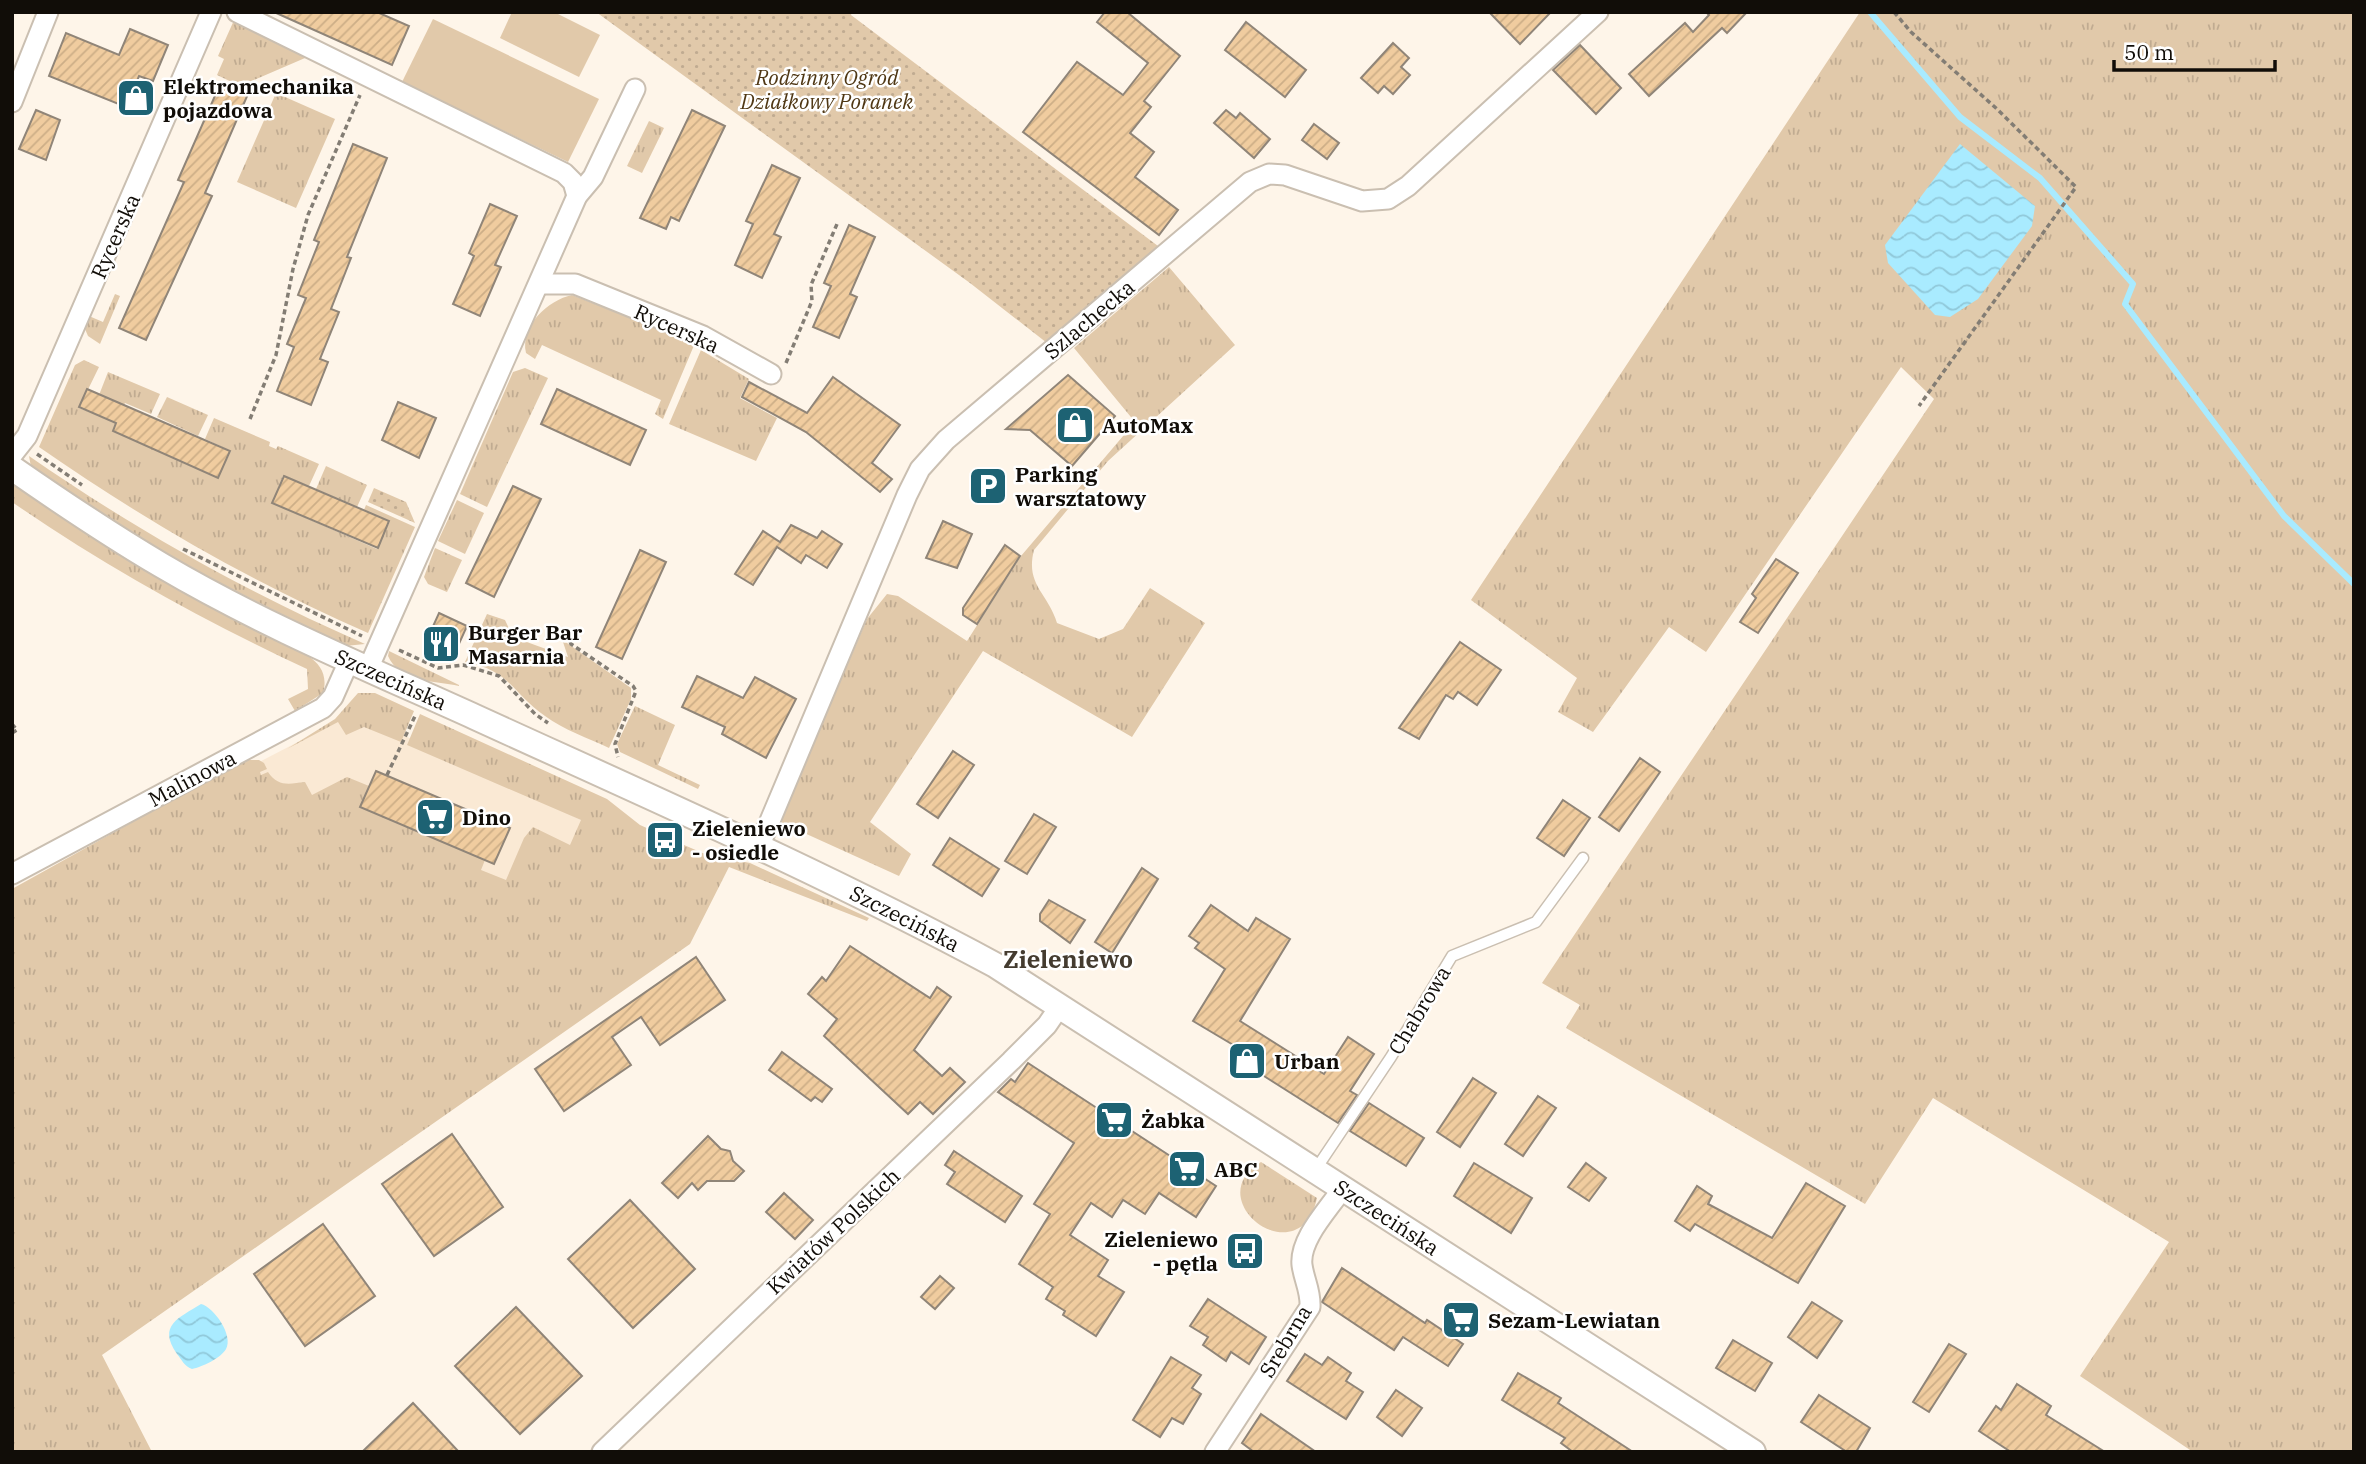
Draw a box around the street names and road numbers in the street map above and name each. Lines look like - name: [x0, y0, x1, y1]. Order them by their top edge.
- street label: Rycerska: [84, 189, 146, 283]
- street label: Szlachecka: [1038, 273, 1140, 365]
- street label: Rycerska: [630, 297, 724, 359]
- street label: Szczecińska: [330, 642, 452, 716]
- street label: Malinowa: [143, 743, 241, 813]
- street label: Szczecińska: [845, 878, 965, 958]
- street label: Chabrowa: [1381, 960, 1457, 1060]
- street label: Kwiatów Polskich: [760, 1162, 906, 1300]
- street label: Szczecińska: [1329, 1173, 1445, 1261]
- street label: Srebrna: [1252, 1300, 1318, 1382]

